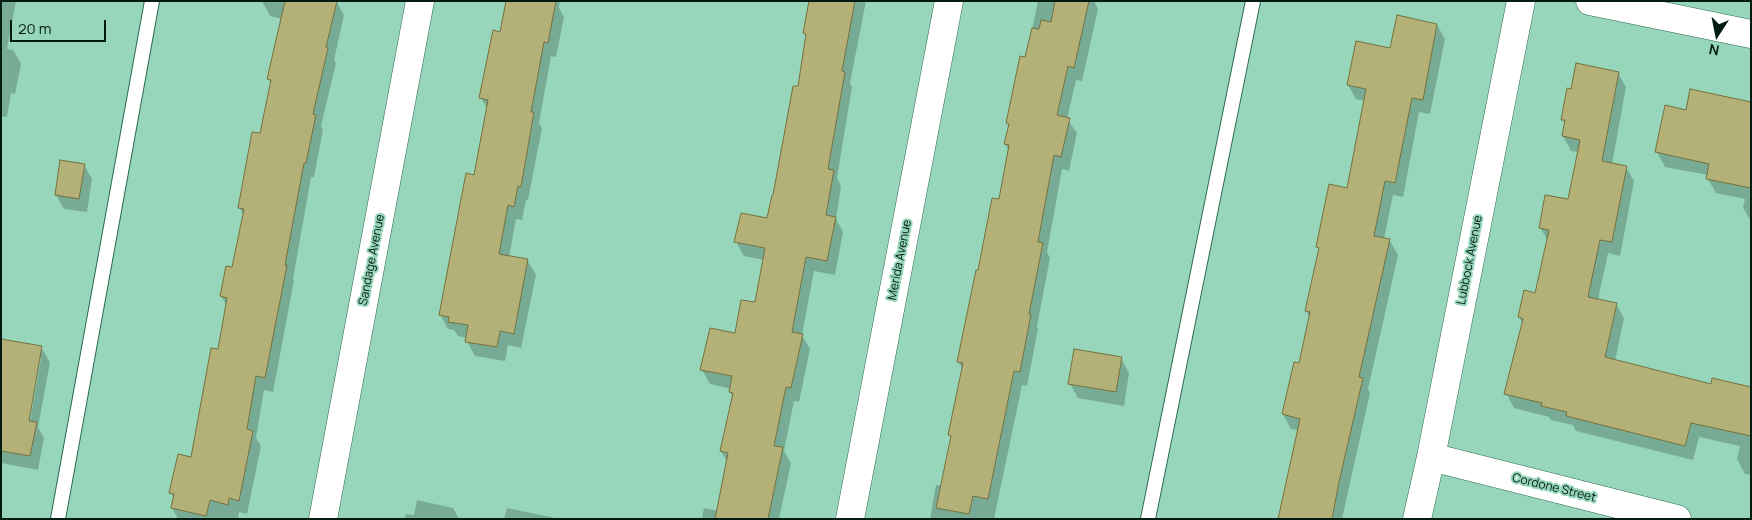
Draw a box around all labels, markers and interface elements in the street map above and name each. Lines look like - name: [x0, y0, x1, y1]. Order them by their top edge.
- scale bar: [12, 10, 109, 42]
- north arrow: [1692, 10, 1742, 60]
- text: 20 m: [18, 18, 51, 39]
- text: N: [1707, 40, 1721, 61]
- street label: Sandage Avenue: [356, 213, 388, 307]
- street label: Lubbock Avenue: [1454, 214, 1486, 306]
- street label: Merida Avenue: [885, 219, 915, 301]
- street label: Cordone Street: [1511, 471, 1597, 505]

